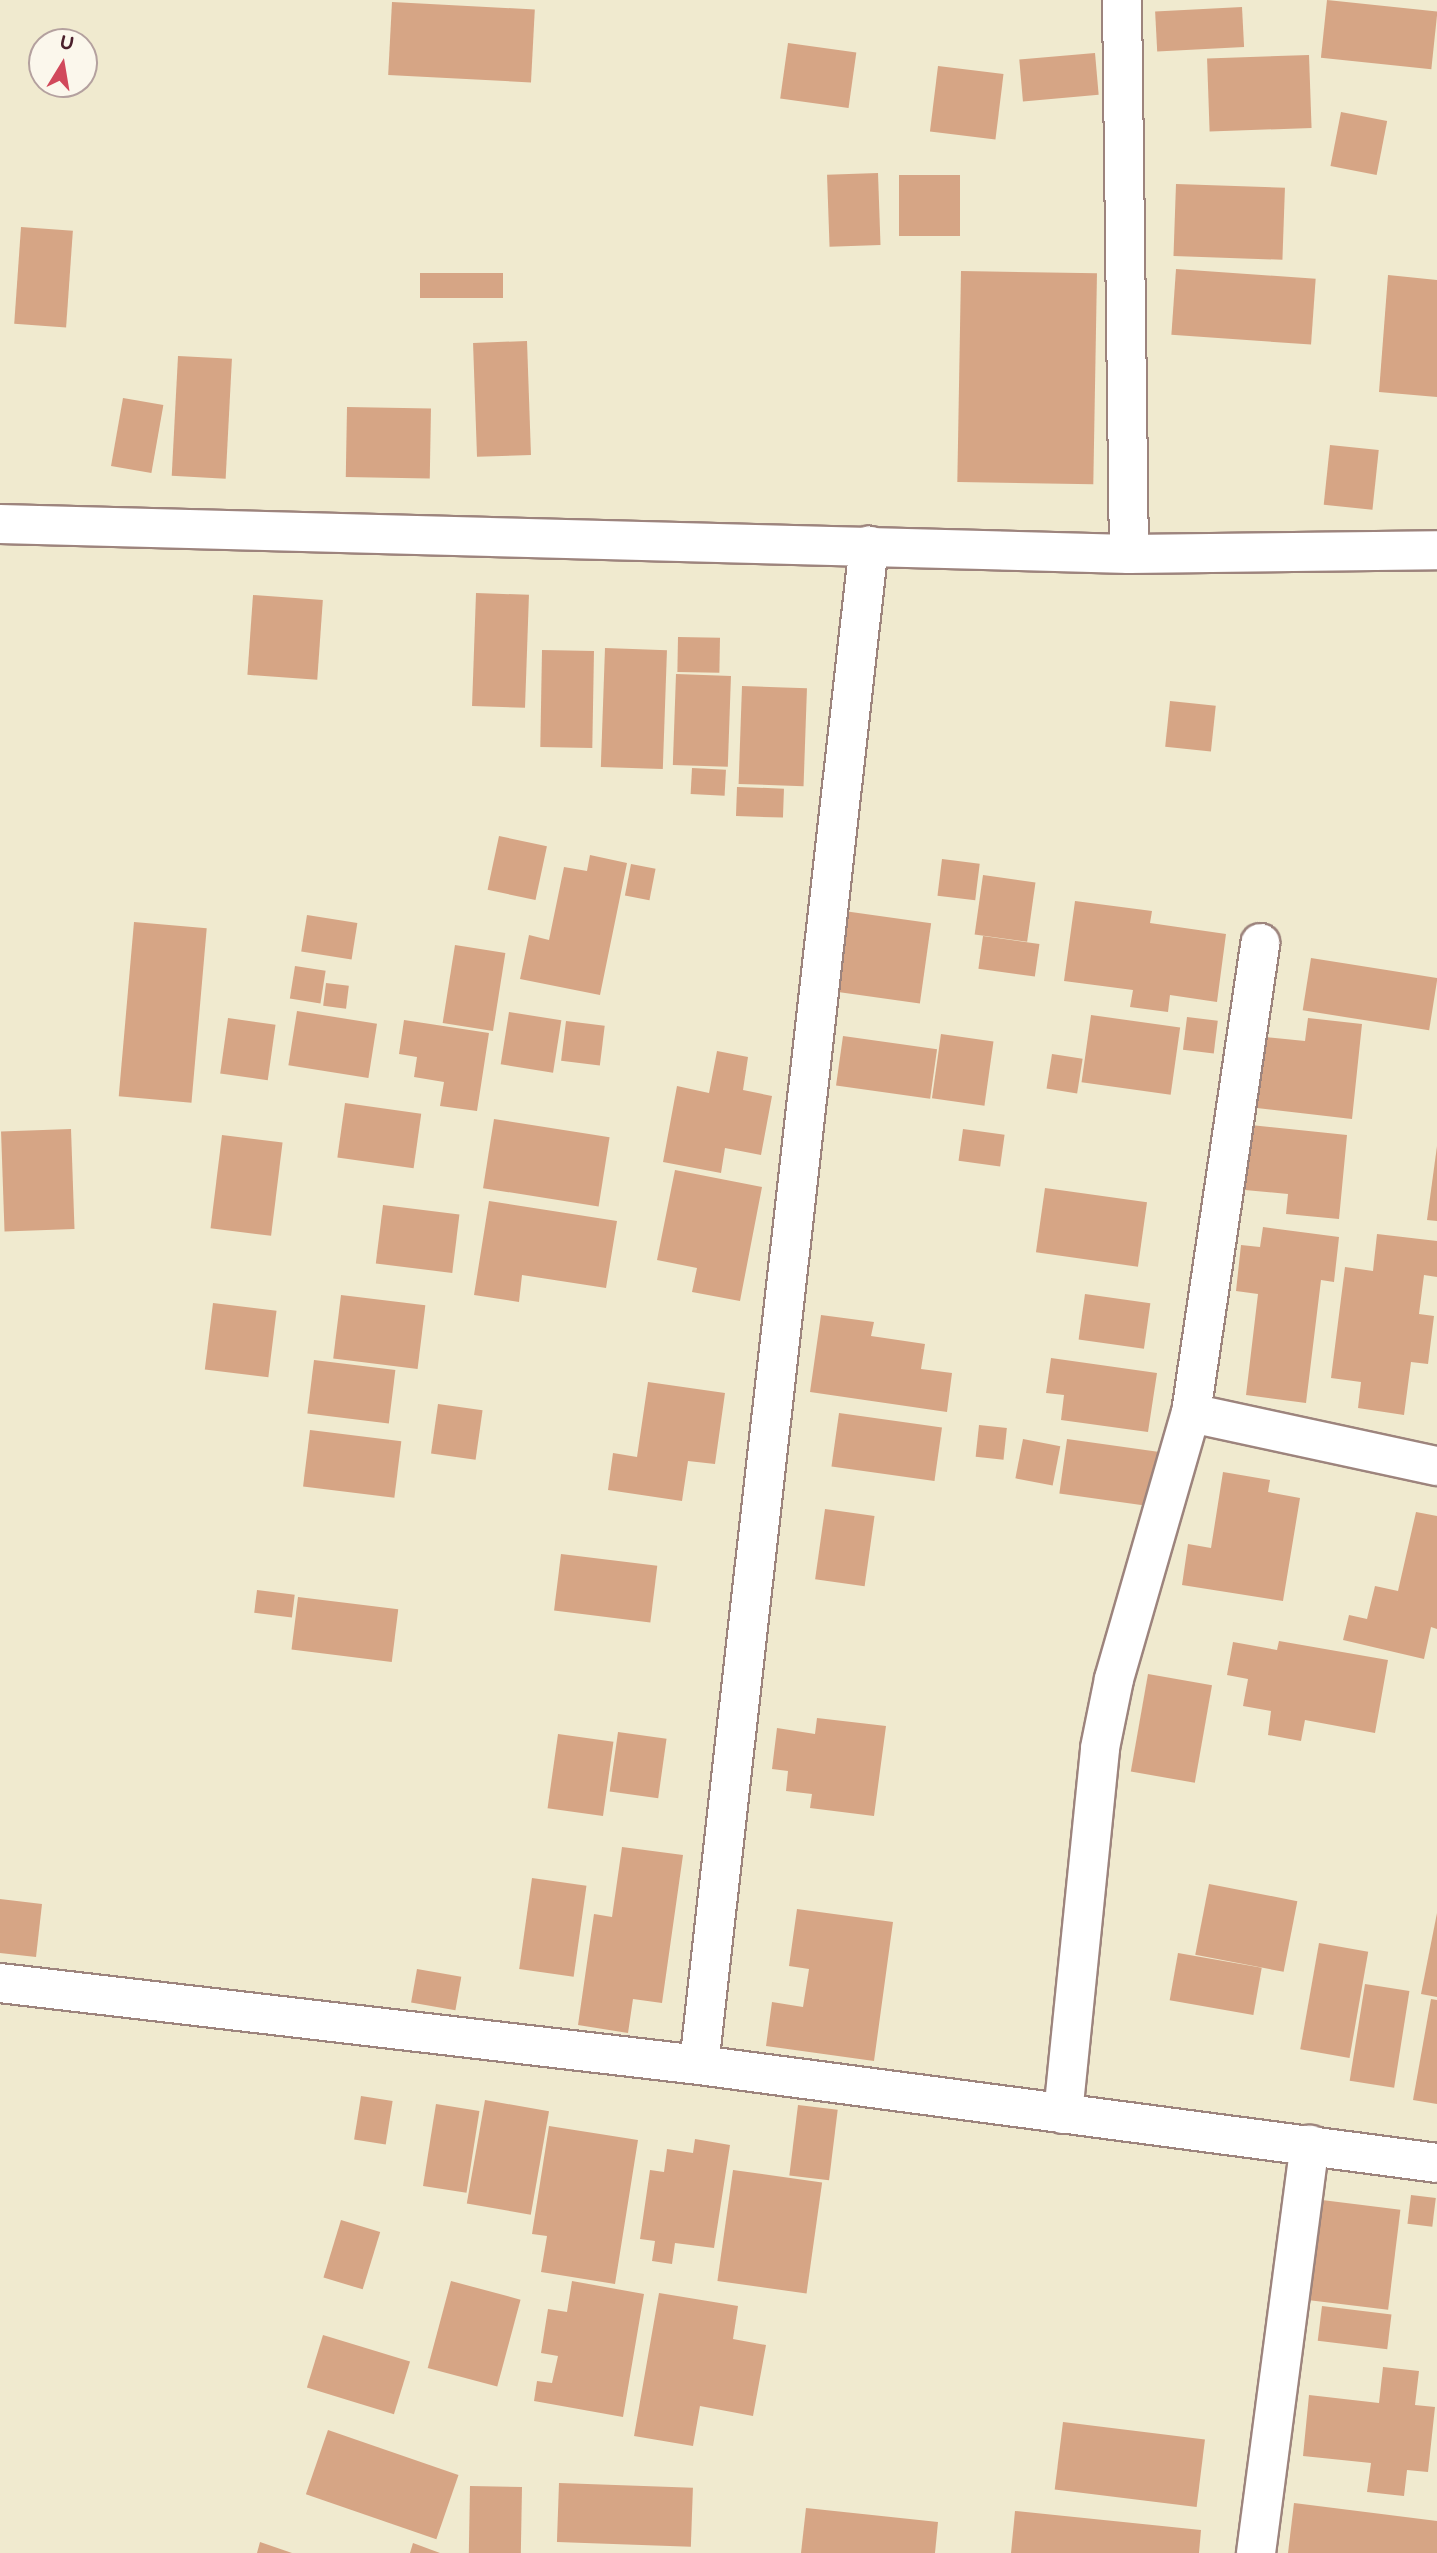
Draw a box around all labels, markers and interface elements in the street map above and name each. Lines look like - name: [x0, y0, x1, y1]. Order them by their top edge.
- north arrow: [28, 28, 98, 98]
- text: U: [58, 31, 76, 56]

